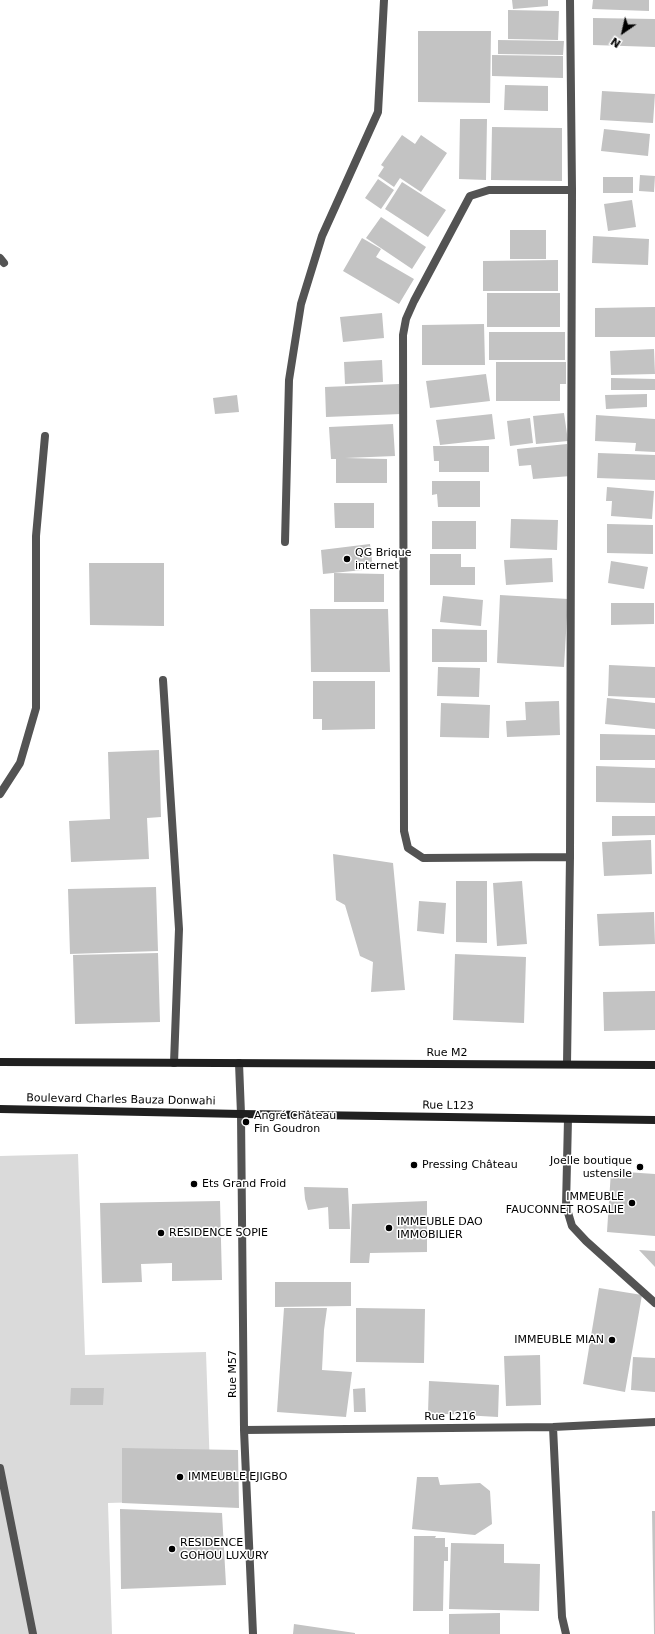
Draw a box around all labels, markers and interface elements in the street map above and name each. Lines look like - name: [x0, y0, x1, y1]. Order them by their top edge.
- north arrow: [603, 12, 643, 52]
- text: N: [609, 34, 623, 50]
- place label: QG Brique internet: [355, 546, 412, 572]
- marker: QG Brique internet: [342, 554, 352, 564]
- street label: Rue M2: [427, 1046, 467, 1060]
- street label: Boulevard Charles Bauza Donwahi: [26, 1092, 216, 1108]
- street label: Rue L123: [422, 1099, 474, 1113]
- place label: Angré Château Fin Goudron: [254, 1109, 336, 1135]
- marker: Angré Château Fin Goudron: [241, 1117, 251, 1127]
- place label: Joelle boutique ustensile: [550, 1154, 632, 1180]
- place label: Pressing Château: [422, 1158, 518, 1172]
- marker: Pressing Château: [409, 1160, 419, 1170]
- marker: Joelle boutique ustensile: [635, 1162, 645, 1172]
- place label: Ets Grand Froid: [202, 1177, 286, 1191]
- marker: Ets Grand Froid: [189, 1179, 199, 1189]
- place label: IMMEUBLE FAUCONNET ROSALIE: [506, 1190, 624, 1216]
- marker: IMMEUBLE FAUCONNET ROSALIE: [627, 1198, 637, 1208]
- place label: IMMEUBLE DAO IMMOBILIER: [397, 1215, 483, 1241]
- marker: IMMEUBLE DAO IMMOBILIER: [384, 1223, 394, 1233]
- place label: RESIDENCE SOPIE: [169, 1226, 268, 1240]
- marker: RESIDENCE SOPIE: [156, 1228, 166, 1238]
- place label: IMMEUBLE MIAN: [514, 1333, 604, 1347]
- marker: IMMEUBLE MIAN: [607, 1335, 617, 1345]
- street label: Rue M57: [226, 1350, 240, 1398]
- street label: Rue L216: [424, 1410, 476, 1424]
- place label: IMMEUBLE EJIGBO: [188, 1470, 287, 1484]
- marker: IMMEUBLE EJIGBO: [175, 1472, 185, 1482]
- place label: RESIDENCE GOHOU LUXURY: [180, 1536, 269, 1562]
- marker: RESIDENCE GOHOU LUXURY: [167, 1544, 177, 1554]

